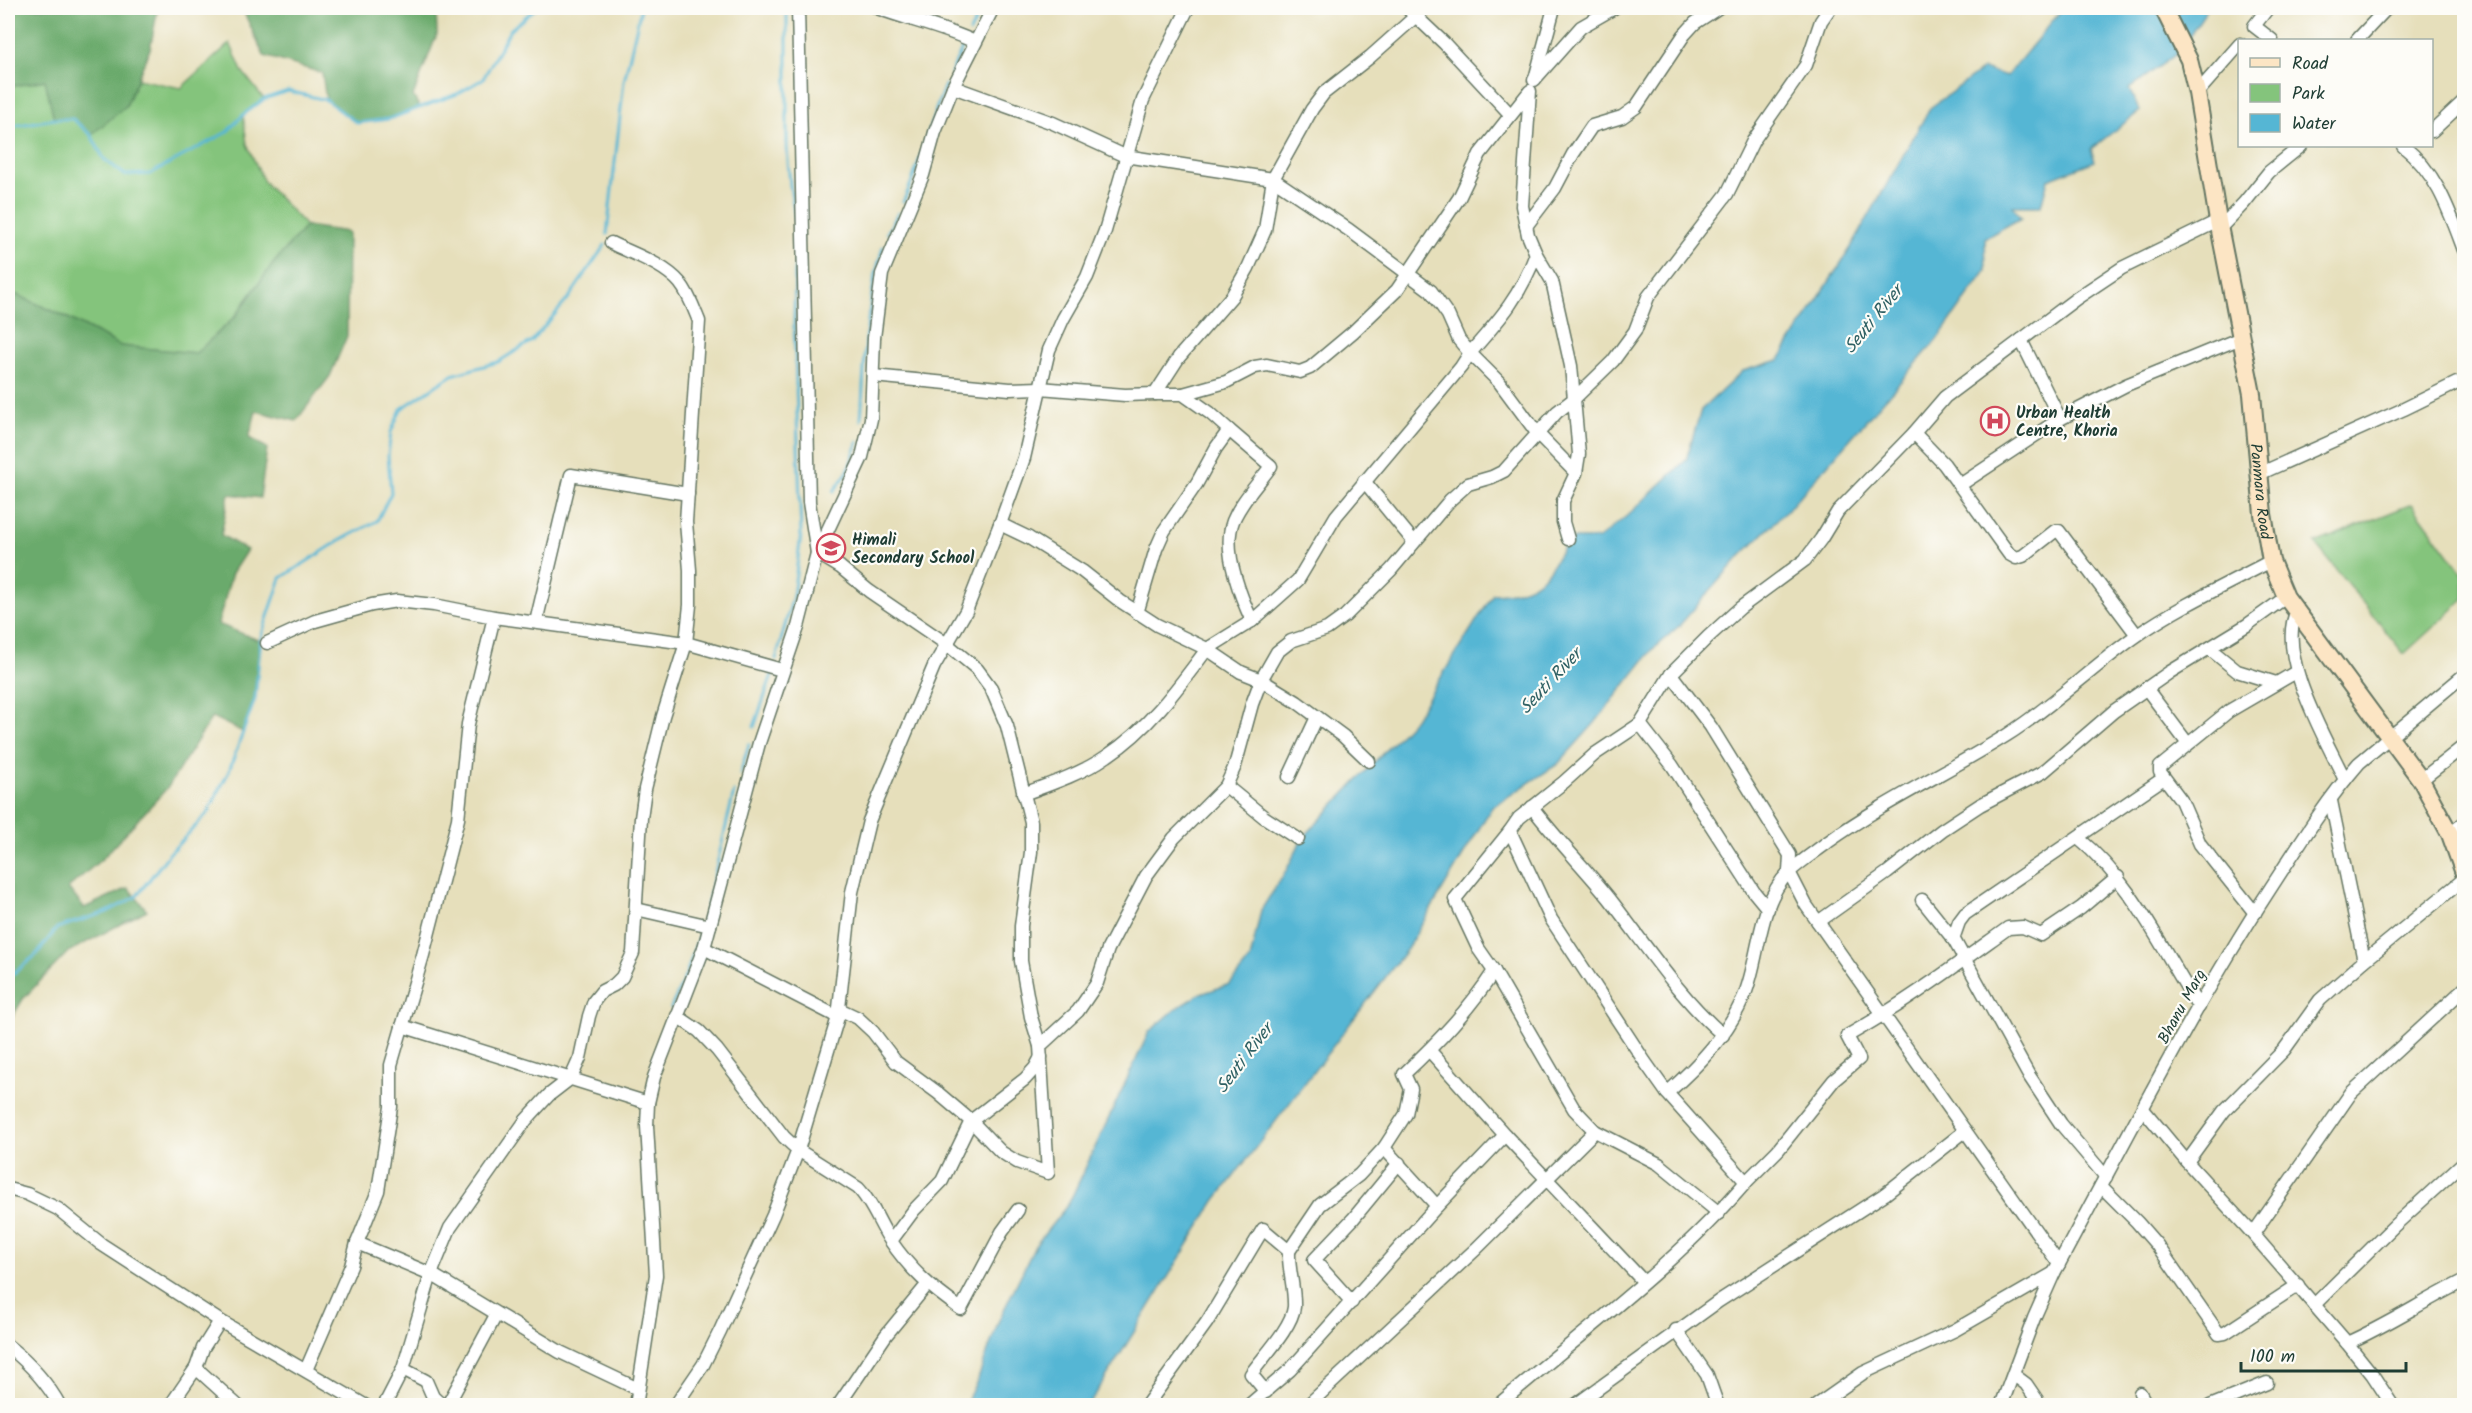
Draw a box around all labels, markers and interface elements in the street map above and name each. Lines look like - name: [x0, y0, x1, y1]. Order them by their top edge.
- legend: [2238, 39, 2433, 147]
- text: Road: [2292, 50, 2329, 79]
- text: Park: [2292, 80, 2325, 109]
- text: Water: [2292, 110, 2337, 139]
- water label: Seuti River: [1837, 276, 1914, 361]
- place label: Urban Health Centre, Khoria: [2016, 401, 2118, 444]
- hospital icon: Urban Health Centre, Khoria: [1979, 405, 2011, 437]
- street label: Panmara Road: [2243, 442, 2278, 543]
- place label: Himali Secondary School: [852, 528, 975, 571]
- school or university icon: Himali Secondary School: [815, 532, 847, 564]
- water label: Seuti River: [1513, 639, 1592, 722]
- street label: Bhanu Marg: [2152, 965, 2213, 1049]
- water label: Seuti River: [1209, 1015, 1284, 1100]
- scale bar: [2241, 1335, 2406, 1373]
- text: 100 m: [2250, 1343, 2295, 1372]

